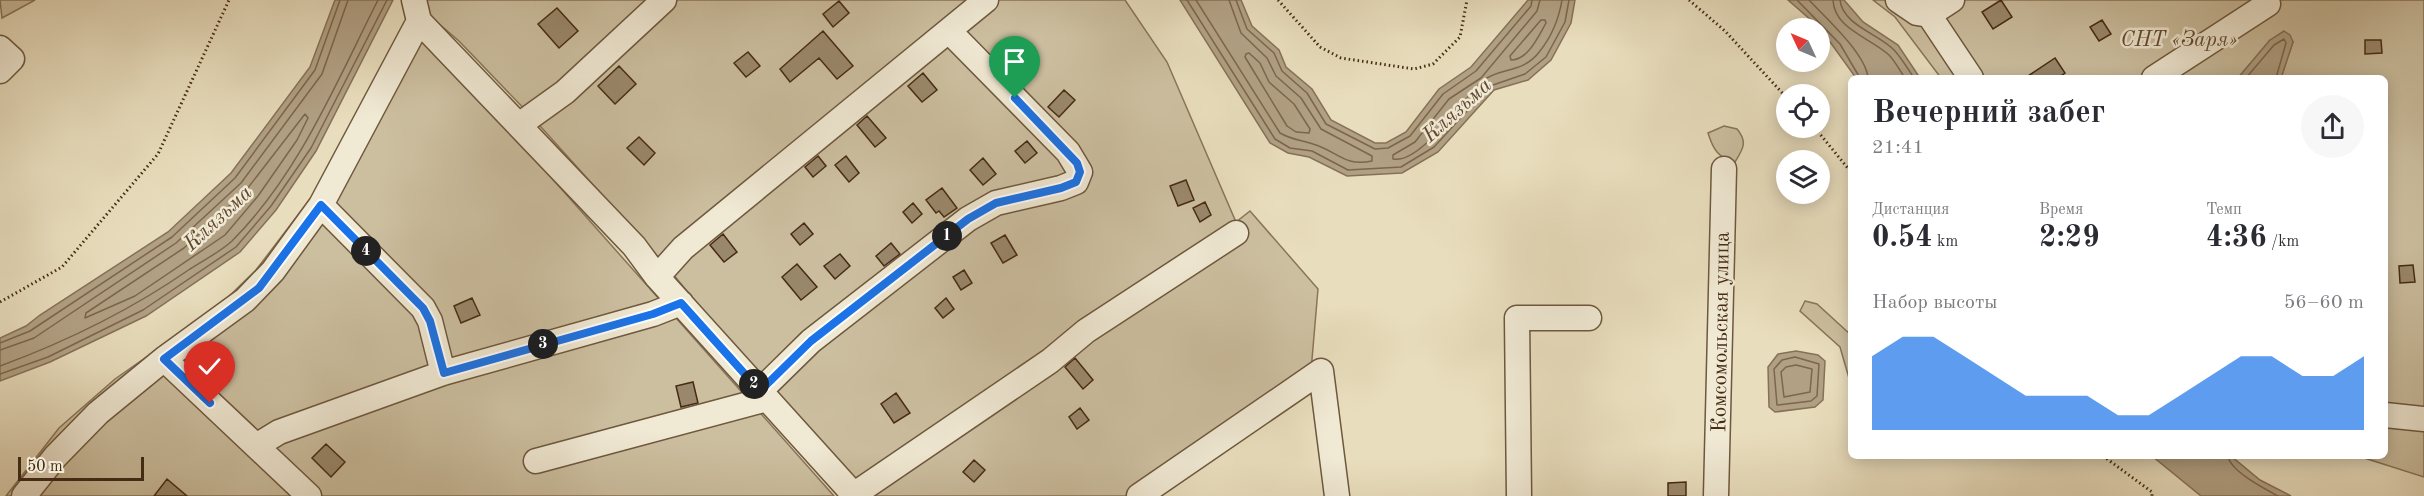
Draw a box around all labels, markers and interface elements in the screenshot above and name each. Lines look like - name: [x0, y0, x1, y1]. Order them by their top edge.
- north arrow: [1776, 18, 1830, 72]
- map controls: [1776, 18, 1830, 204]
- park label: СНТ «Заря»: [2120, 29, 2238, 51]
- pin: [989, 36, 1040, 98]
- icon: arrive: [998, 45, 1031, 78]
- water label: Клязьма: [1418, 74, 1496, 148]
- button: locate: [1776, 84, 1830, 138]
- button: share: [2301, 95, 2364, 158]
- text: Вечерний забег: [1872, 97, 2105, 130]
- text: 21:41: [1872, 138, 1924, 158]
- button: layers: [1776, 150, 1830, 204]
- water label: Клязьма: [179, 181, 257, 256]
- text: Дистанция: [1872, 202, 1949, 218]
- text: Время: [2039, 202, 2083, 218]
- text: Темп: [2206, 202, 2242, 218]
- pin: 1: [932, 221, 962, 251]
- text: 0.54: [1872, 223, 1933, 253]
- text: 2:29: [2039, 223, 2100, 253]
- text: 4:36: [2206, 223, 2267, 253]
- text: 1: [942, 228, 952, 244]
- street label: Комсомольская улица: [1709, 231, 1734, 433]
- text: km: [1933, 234, 1958, 250]
- text: /km: [2267, 234, 2299, 250]
- pin: 4: [351, 236, 381, 266]
- text: 4: [361, 243, 371, 259]
- text: Набор высоты: [1872, 293, 1998, 313]
- text: 56–60 m: [2284, 293, 2364, 313]
- pin: 3: [528, 329, 558, 359]
- text: 3: [538, 336, 548, 352]
- pin: [184, 341, 235, 403]
- icon: check: [193, 350, 226, 383]
- pin: 2: [739, 369, 769, 399]
- text: 2: [749, 376, 759, 392]
- scale bar: [18, 454, 144, 482]
- text: 50 m: [27, 459, 63, 475]

